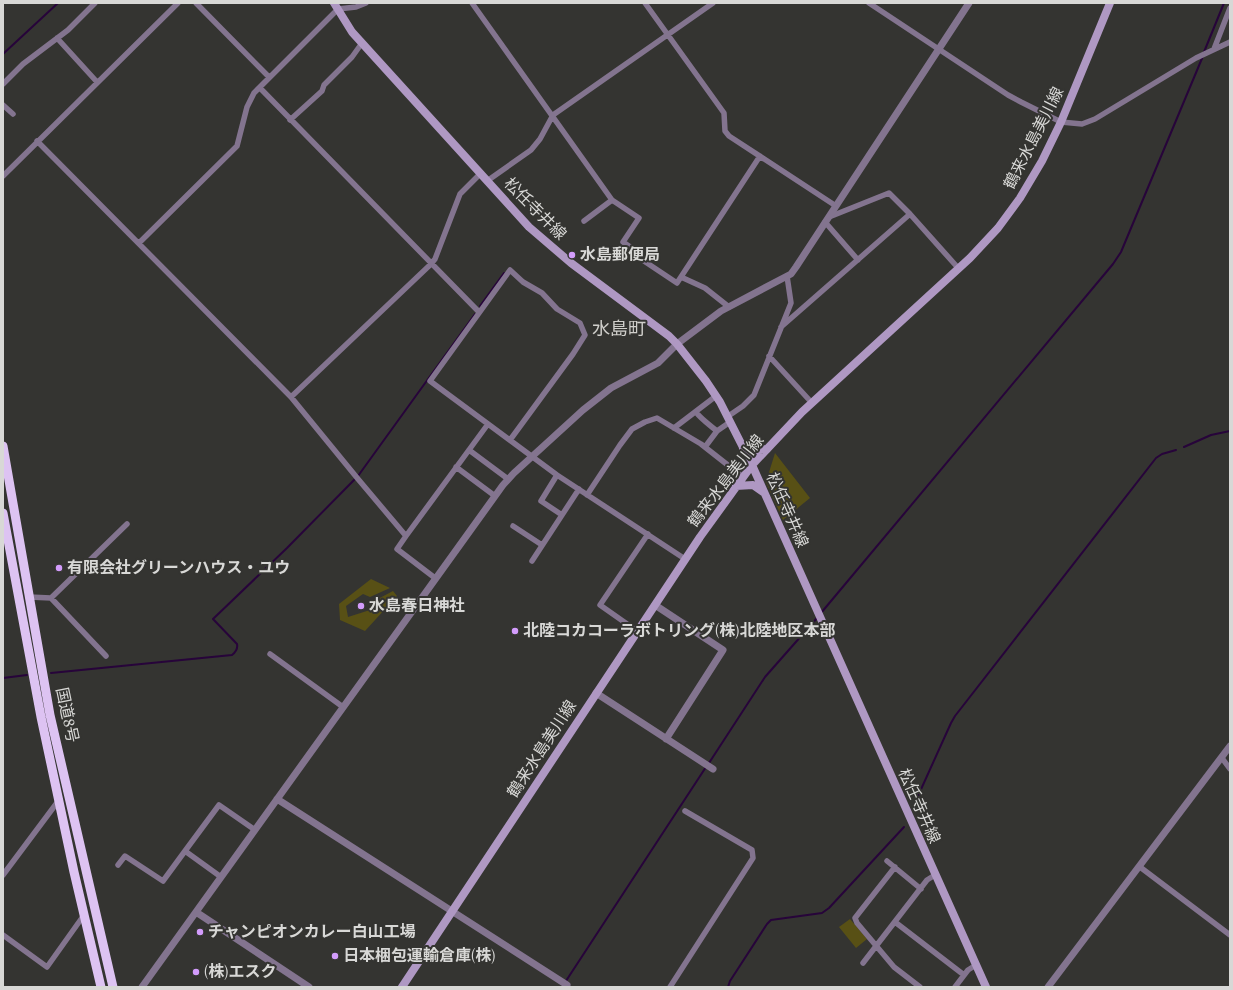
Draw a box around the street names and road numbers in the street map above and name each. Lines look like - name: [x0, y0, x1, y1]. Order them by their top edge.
- street label: 鶴来水島美川線: [998, 83, 1070, 193]
- street label: 松任寺井線: [498, 172, 572, 246]
- street label: 鶴来水島美川線: [682, 429, 770, 533]
- street label: 松任寺井線: [760, 469, 814, 551]
- street label: 国道8号: [49, 685, 85, 745]
- street label: 鶴来水島美川線: [501, 695, 583, 803]
- street label: 松任寺井線: [892, 765, 946, 847]

